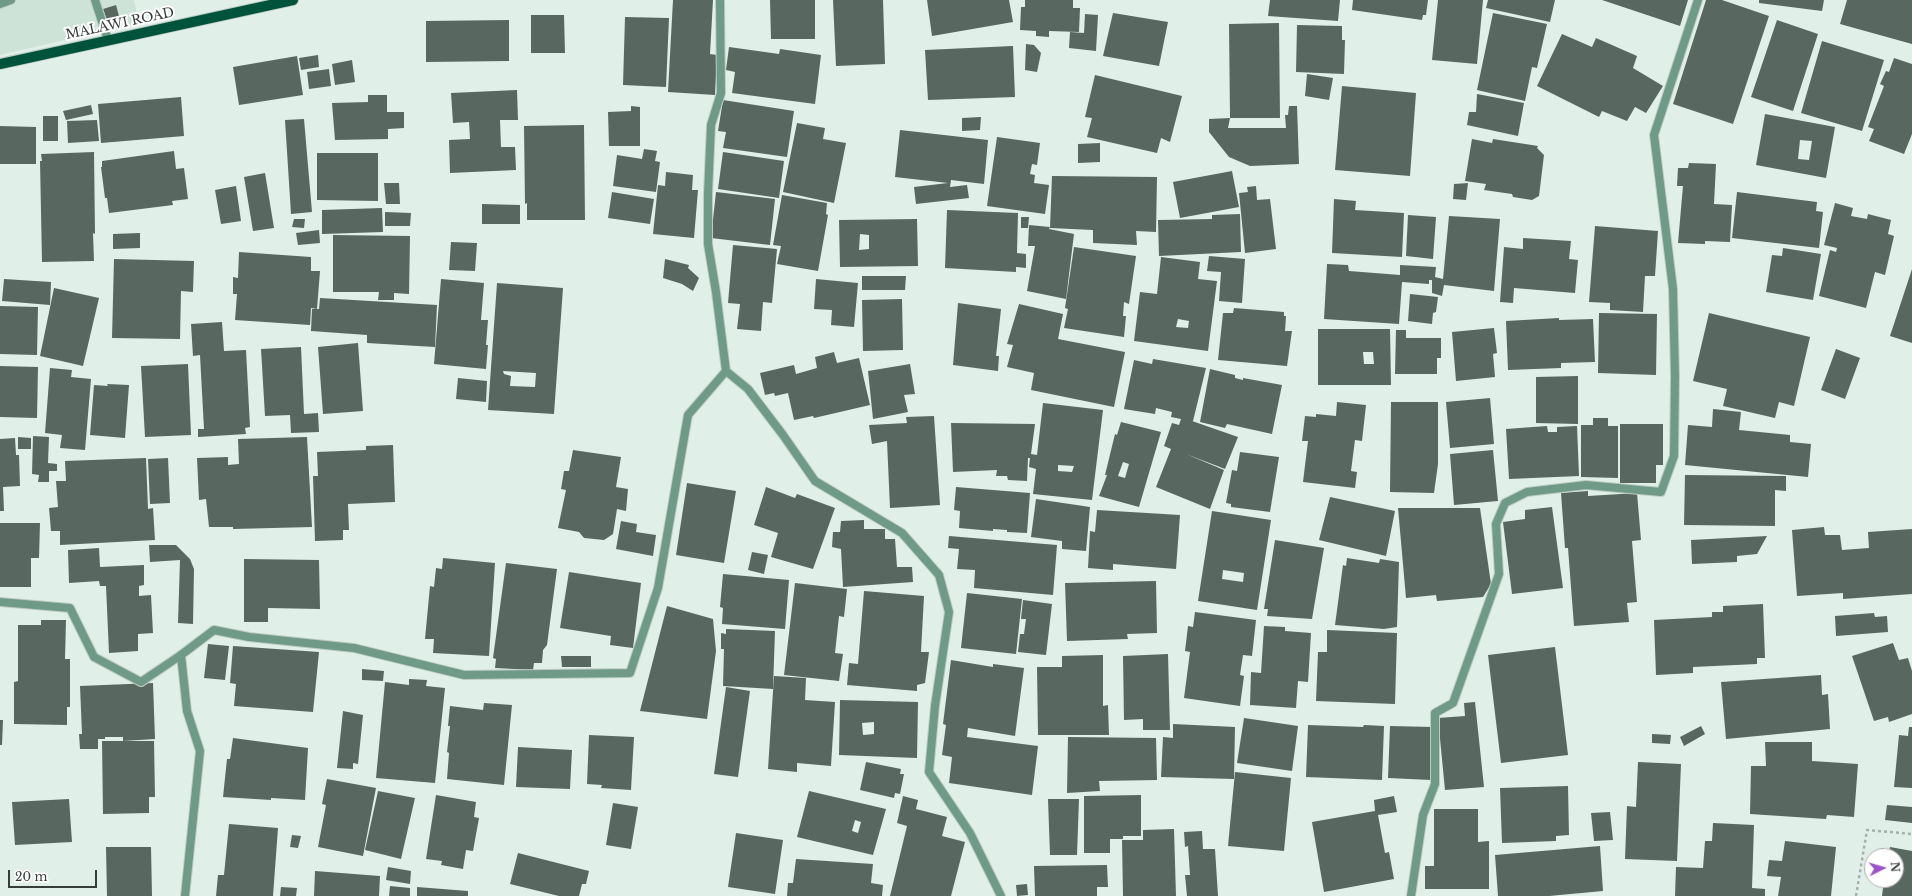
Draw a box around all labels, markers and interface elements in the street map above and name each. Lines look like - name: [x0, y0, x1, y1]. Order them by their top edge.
- street label: MALAWI ROAD: [64, 5, 176, 43]
- north arrow: [1864, 848, 1904, 888]
- text: N: [1888, 861, 1902, 873]
- scale bar: [10, 862, 99, 888]
- text: 20 m: [15, 869, 47, 884]

